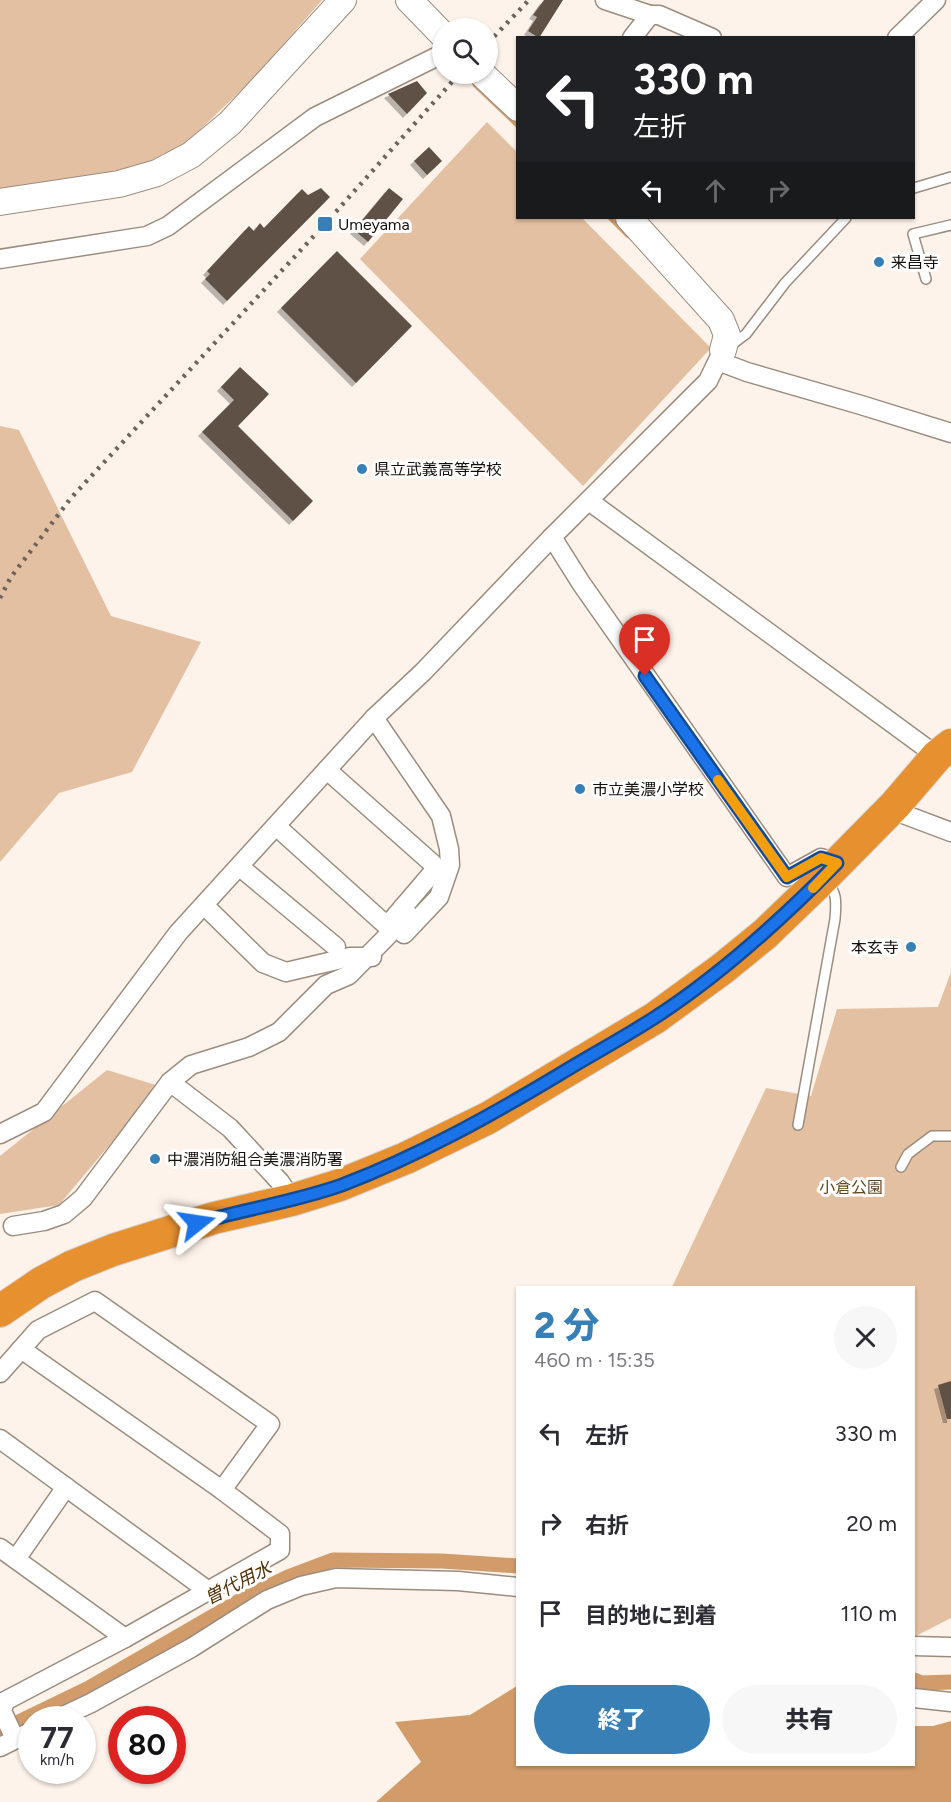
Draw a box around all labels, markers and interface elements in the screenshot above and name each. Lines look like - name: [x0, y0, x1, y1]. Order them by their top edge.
- map controls: [432, 18, 498, 84]
- button: search: [432, 18, 498, 84]
- text: 330 m: [633, 54, 754, 105]
- icon: left: [534, 60, 612, 138]
- text: 左折: [633, 110, 687, 143]
- icon: left: [636, 174, 669, 207]
- icon: ahead: [699, 174, 732, 207]
- icon: right: [762, 174, 795, 207]
- marker: Umeyama: [316, 215, 334, 233]
- place label: Umeyama: [338, 215, 410, 234]
- place label: 来昌寺: [891, 253, 939, 272]
- marker: 来昌寺: [872, 255, 886, 269]
- place label: 県立武義高等学校: [374, 460, 502, 479]
- marker: 県立武義高等学校: [355, 462, 369, 476]
- pin: [619, 614, 670, 676]
- icon: arrive: [628, 623, 661, 656]
- place label: 市立美濃小学校: [592, 780, 704, 799]
- marker: 市立美濃小学校: [573, 782, 587, 796]
- place label: 本玄寺: [851, 938, 899, 957]
- marker: 本玄寺: [904, 940, 918, 954]
- place label: 中濃消防組合美濃消防署: [167, 1150, 343, 1169]
- marker: 中濃消防組合美濃消防署: [148, 1152, 162, 1166]
- park label: 小倉公園: [819, 1178, 883, 1197]
- position arrow: [165, 1191, 229, 1255]
- text: 2 分: [534, 1304, 600, 1347]
- button: close: [834, 1306, 897, 1369]
- text: 460 m · 15:35: [534, 1348, 655, 1372]
- icon: left: [534, 1417, 567, 1450]
- text: 330 m: [835, 1420, 897, 1447]
- text: 左折: [585, 1422, 629, 1449]
- icon: right: [534, 1507, 567, 1540]
- text: 20 m: [846, 1510, 897, 1537]
- text: 右折: [585, 1512, 629, 1539]
- water label: 曽代用水: [201, 1556, 277, 1609]
- icon: arrive: [534, 1597, 567, 1630]
- text: 110 m: [841, 1600, 897, 1627]
- text: 目的地に到着: [585, 1602, 717, 1629]
- button: 終了: [534, 1685, 710, 1754]
- button: 共有: [722, 1685, 897, 1754]
- speed limit sign: 80: [108, 1706, 186, 1784]
- text: 77: [40, 1719, 74, 1756]
- text: km/h: [40, 1751, 74, 1769]

